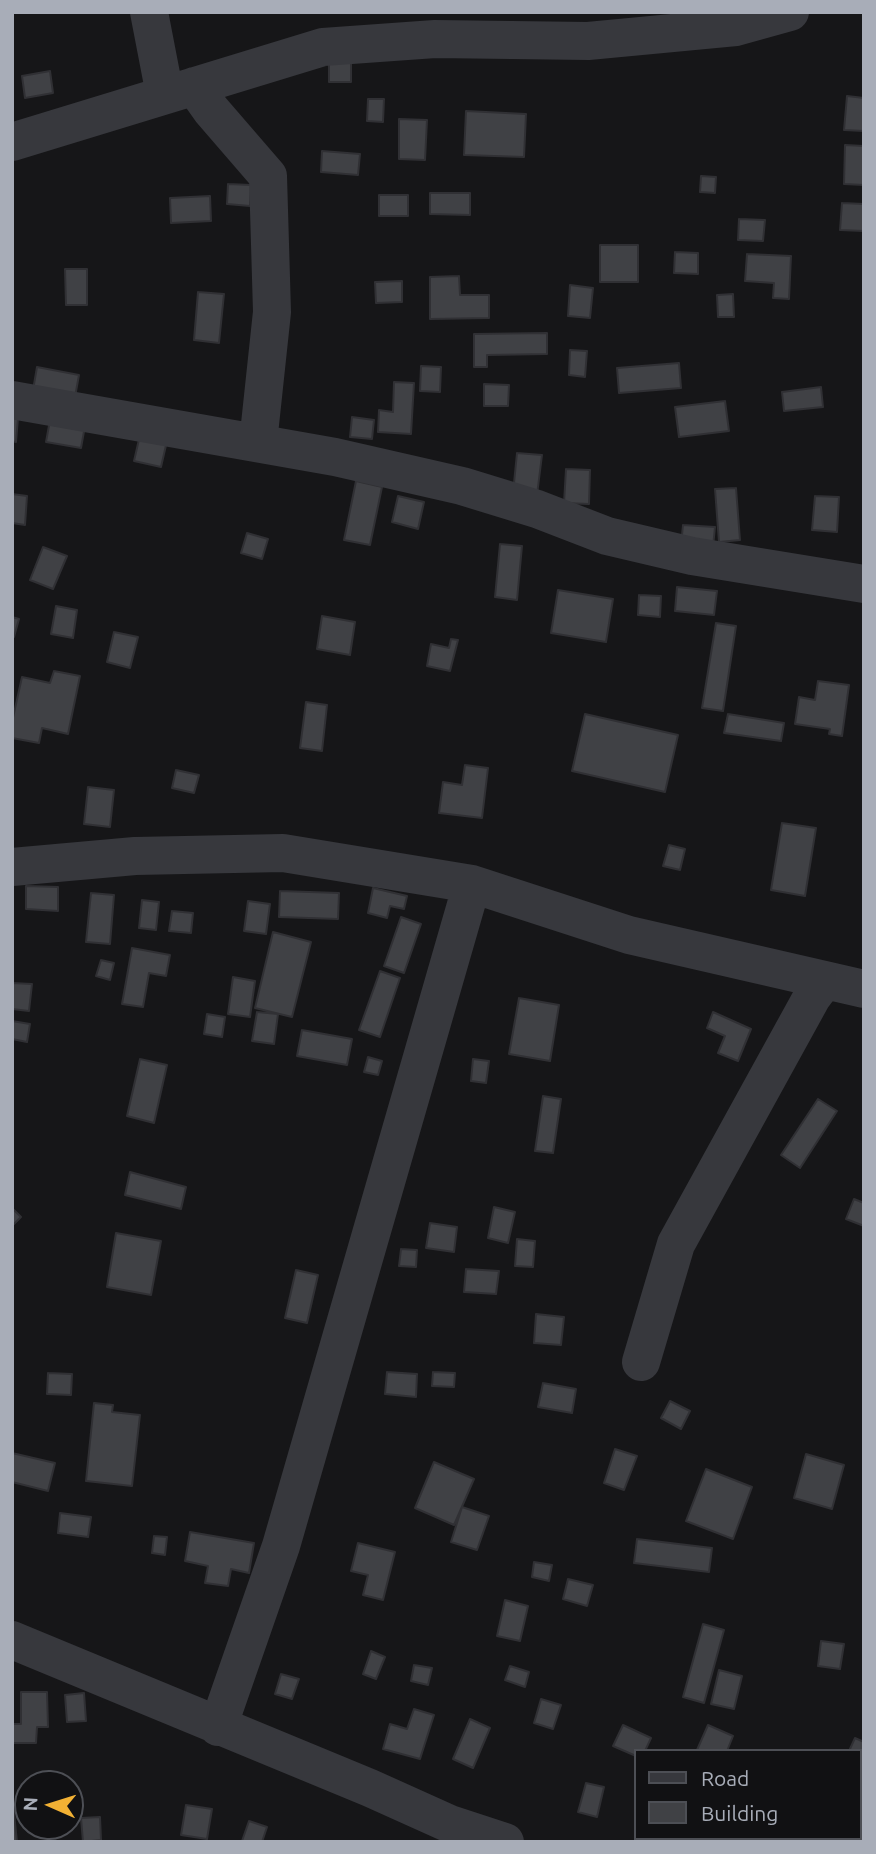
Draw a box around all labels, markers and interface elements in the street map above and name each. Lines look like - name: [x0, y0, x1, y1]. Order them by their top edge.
- legend: [634, 1749, 862, 1840]
- text: Road: [701, 1766, 749, 1790]
- north arrow: [14, 1770, 84, 1840]
- text: N: [19, 1796, 41, 1812]
- text: Building: [701, 1801, 778, 1825]

